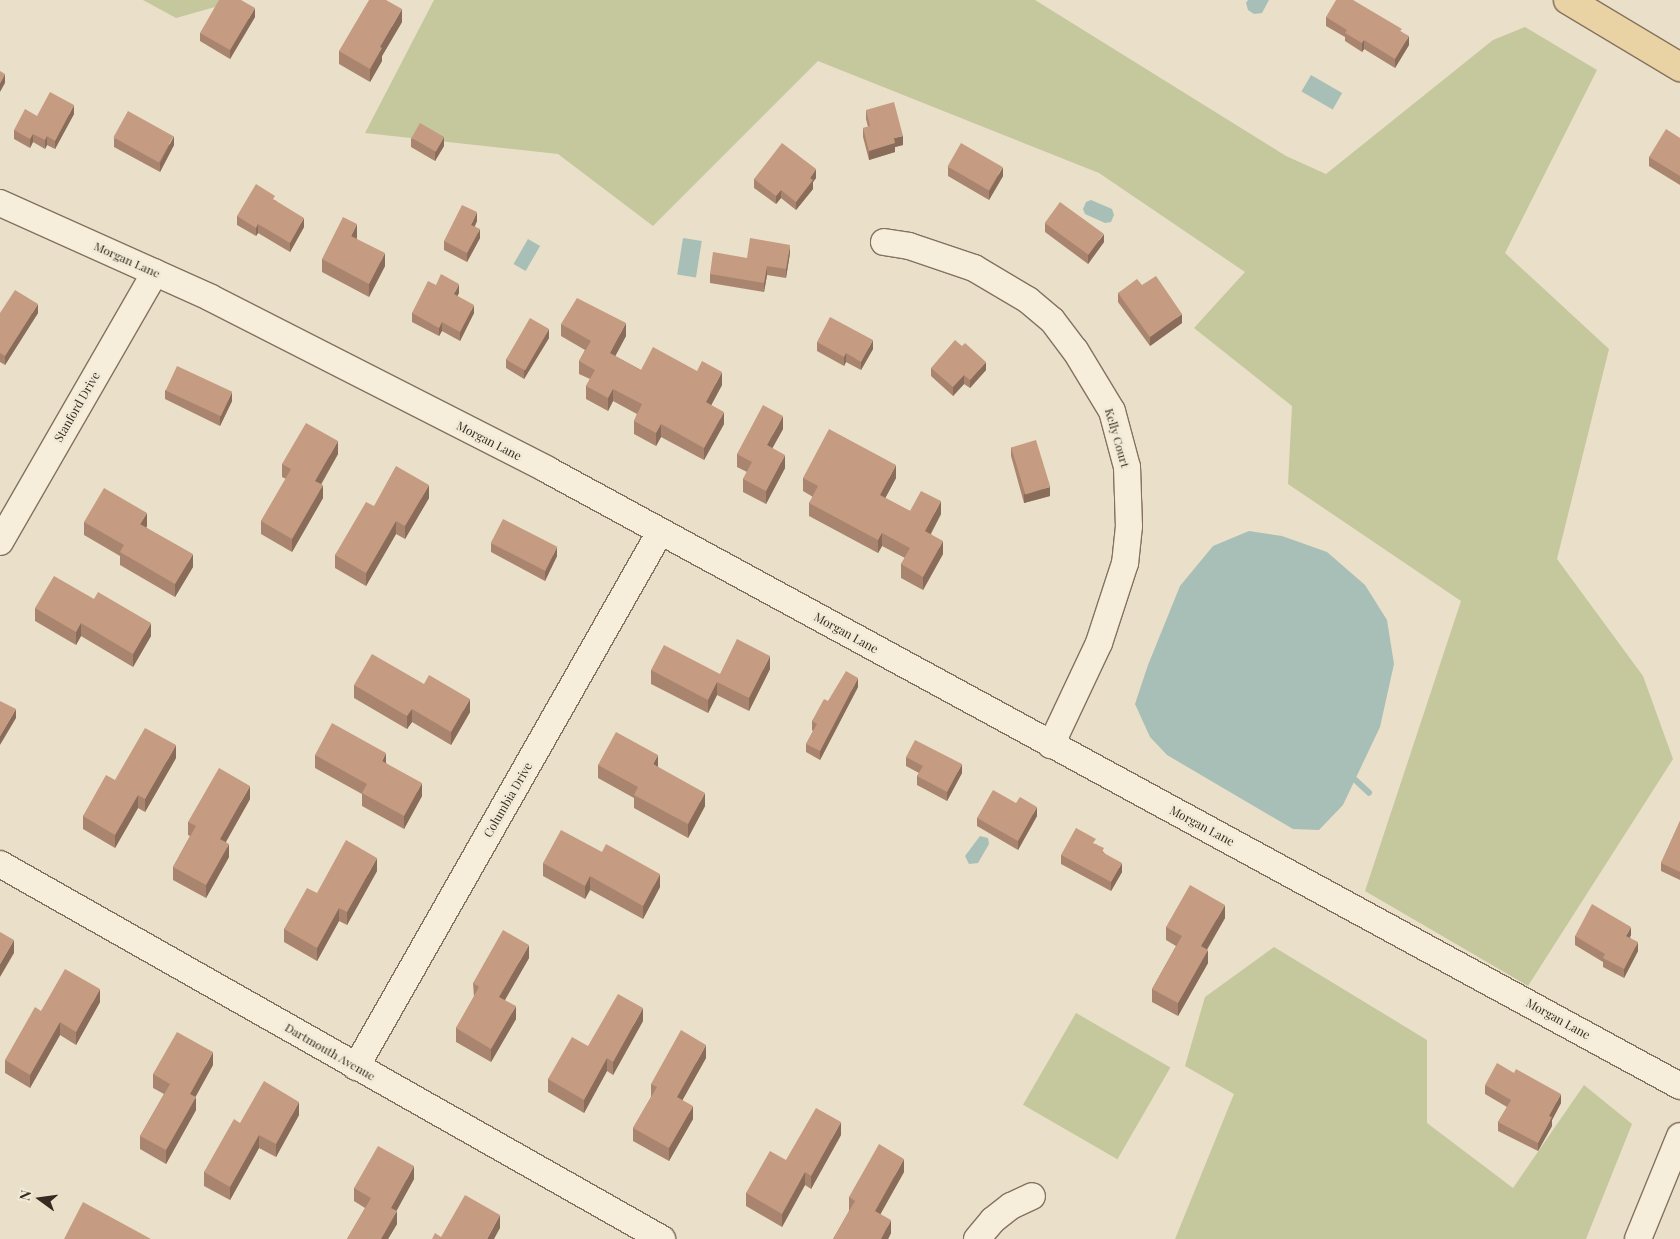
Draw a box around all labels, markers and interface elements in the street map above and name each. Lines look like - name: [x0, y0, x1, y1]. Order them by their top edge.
- street label: Morgan Lane: [92, 239, 162, 281]
- street label: Stanford Drive: [51, 369, 103, 445]
- street label: Kelly Court: [1102, 407, 1132, 469]
- street label: Morgan Lane: [454, 419, 524, 463]
- street label: Morgan Lane: [812, 610, 880, 656]
- street label: Columbia Drive: [481, 760, 535, 840]
- street label: Morgan Lane: [1167, 803, 1237, 849]
- street label: Morgan Lane: [1524, 996, 1592, 1042]
- street label: Dartmouth Avenue: [282, 1020, 378, 1084]
- north arrow: [15, 1174, 65, 1224]
- text: N: [15, 1188, 35, 1202]

